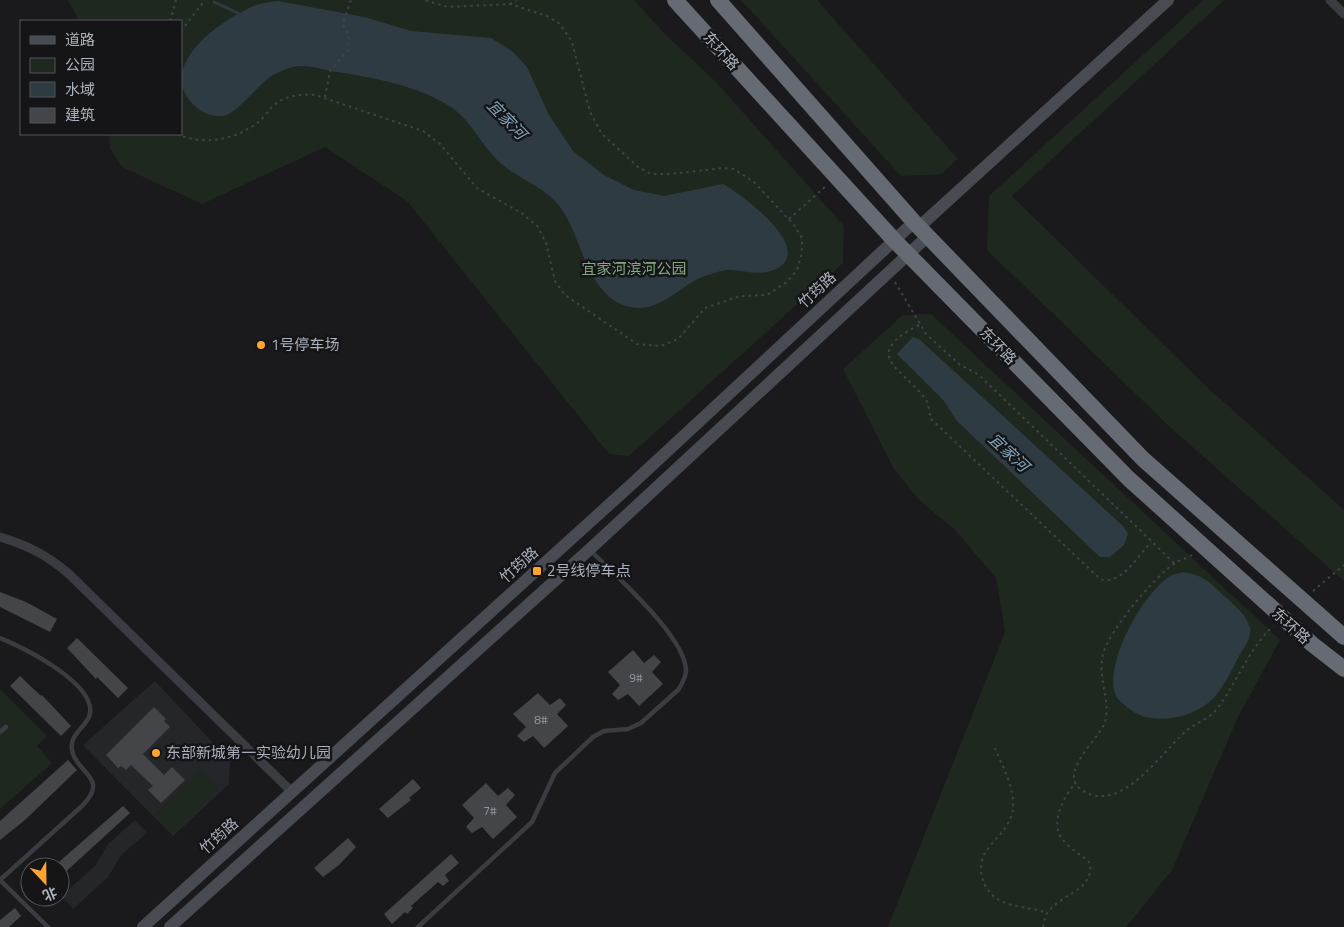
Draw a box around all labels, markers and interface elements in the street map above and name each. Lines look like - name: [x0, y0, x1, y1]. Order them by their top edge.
- legend: [20, 20, 182, 135]
- street label: 东环路: [698, 26, 745, 75]
- text: 道路: [65, 28, 95, 51]
- text: 公园: [65, 53, 95, 76]
- text: 水域: [65, 78, 95, 101]
- water label: 宜家河: [482, 93, 534, 147]
- text: 建筑: [65, 103, 95, 126]
- park label: 宜家河滨河公园: [581, 257, 687, 280]
- street label: 竹筠路: [792, 266, 841, 313]
- street label: 东环路: [974, 321, 1022, 370]
- place label: 1号停车场: [271, 333, 339, 356]
- marker: 1号停车场: [255, 339, 267, 351]
- water label: 宜家河: [983, 427, 1037, 479]
- street label: 竹筠路: [494, 541, 543, 588]
- place label: 2号线停车点: [547, 559, 630, 582]
- marker: 2号线停车点: [531, 565, 543, 577]
- street label: 东环路: [1267, 602, 1316, 649]
- house number: 9#: [629, 668, 643, 687]
- house number: 8#: [534, 710, 548, 729]
- place label: 东部新城第一实验幼儿园: [166, 741, 331, 764]
- marker: 东部新城第一实验幼儿园: [150, 747, 162, 759]
- house number: 7#: [483, 801, 497, 820]
- street label: 竹筠路: [194, 812, 243, 859]
- north arrow: [20, 857, 70, 907]
- text: 北: [40, 882, 60, 907]

